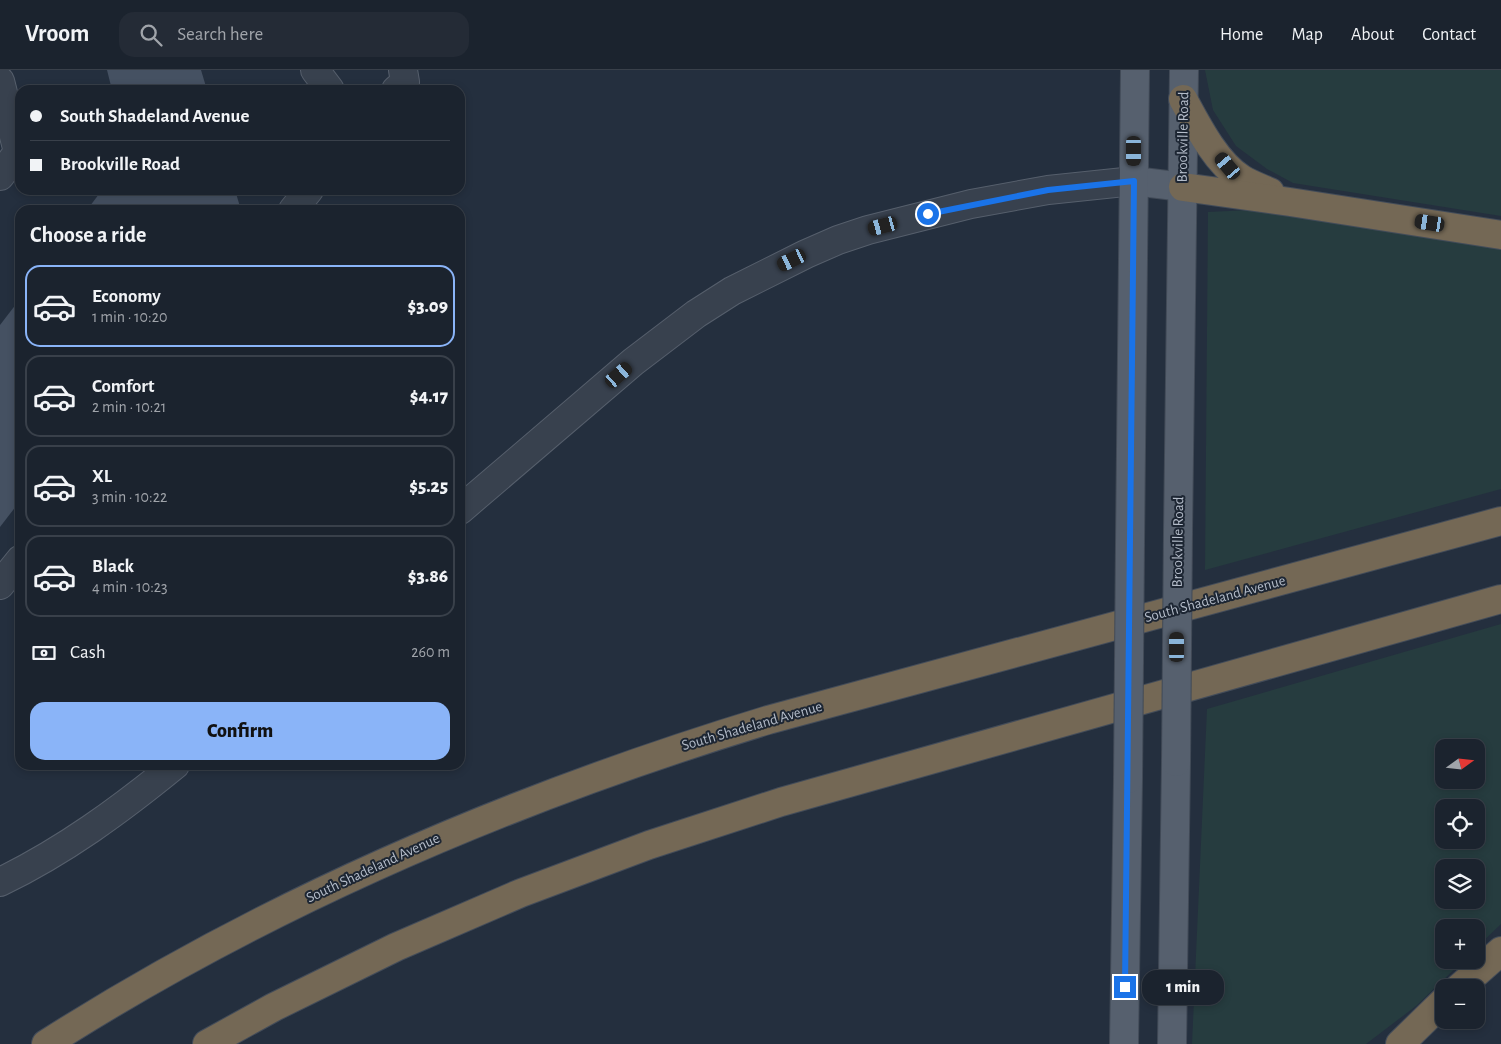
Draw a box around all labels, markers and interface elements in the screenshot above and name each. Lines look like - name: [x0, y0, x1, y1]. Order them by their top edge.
- search box: [119, 12, 469, 57]
- icon: search: [137, 21, 165, 49]
- text: Vroom: [25, 22, 89, 46]
- text: Search here: [177, 25, 263, 44]
- text: Home: [1220, 26, 1263, 44]
- text: Map: [1291, 26, 1323, 44]
- text: About: [1351, 26, 1394, 44]
- text: Contact: [1422, 26, 1476, 44]
- street label: Brookville Road: [1175, 91, 1191, 183]
- text: South Shadeland Avenue: [60, 107, 249, 126]
- car: [1126, 136, 1141, 166]
- car: [1212, 150, 1243, 182]
- text: Brookville Road: [60, 155, 180, 174]
- route start: [917, 203, 939, 225]
- car: [1414, 213, 1445, 233]
- car: [866, 215, 899, 237]
- text: Choose a ride: [30, 224, 146, 246]
- car: [775, 247, 808, 273]
- icon: car: [32, 284, 77, 329]
- text: Economy: [92, 287, 161, 306]
- text: $3.09: [407, 297, 448, 316]
- text: 1 min · 10:20: [92, 309, 167, 325]
- car: [602, 359, 635, 391]
- icon: car: [32, 374, 77, 419]
- text: Comfort: [92, 377, 154, 396]
- text: $4.17: [410, 387, 448, 406]
- text: 2 min · 10:21: [92, 399, 166, 415]
- icon: car: [32, 464, 77, 509]
- text: XL: [92, 467, 112, 486]
- text: $5.25: [409, 477, 448, 496]
- text: 3 min · 10:22: [92, 489, 167, 505]
- street label: Brookville Road: [1170, 496, 1186, 588]
- icon: car: [32, 554, 77, 599]
- text: Black: [92, 557, 134, 576]
- text: $3.86: [408, 567, 448, 586]
- street label: South Shadeland Avenue: [1143, 573, 1287, 625]
- text: 4 min · 10:23: [92, 579, 168, 595]
- car: [1169, 632, 1184, 662]
- icon: cash: [30, 639, 58, 667]
- text: Cash: [70, 643, 106, 662]
- text: 260 m: [411, 644, 450, 660]
- street label: South Shadeland Avenue: [680, 699, 824, 753]
- button: Confirm: [30, 702, 450, 760]
- north arrow: [1435, 739, 1485, 789]
- map controls: [1435, 739, 1485, 1029]
- button: locate: [1435, 799, 1485, 849]
- street label: South Shadeland Avenue: [304, 830, 442, 906]
- button: layers: [1435, 859, 1485, 909]
- button: +: [1435, 919, 1485, 969]
- callout: 1 min: [1142, 970, 1225, 1004]
- route end: [1114, 976, 1136, 998]
- text: 1 min: [1166, 979, 1200, 995]
- button: −: [1435, 979, 1485, 1029]

